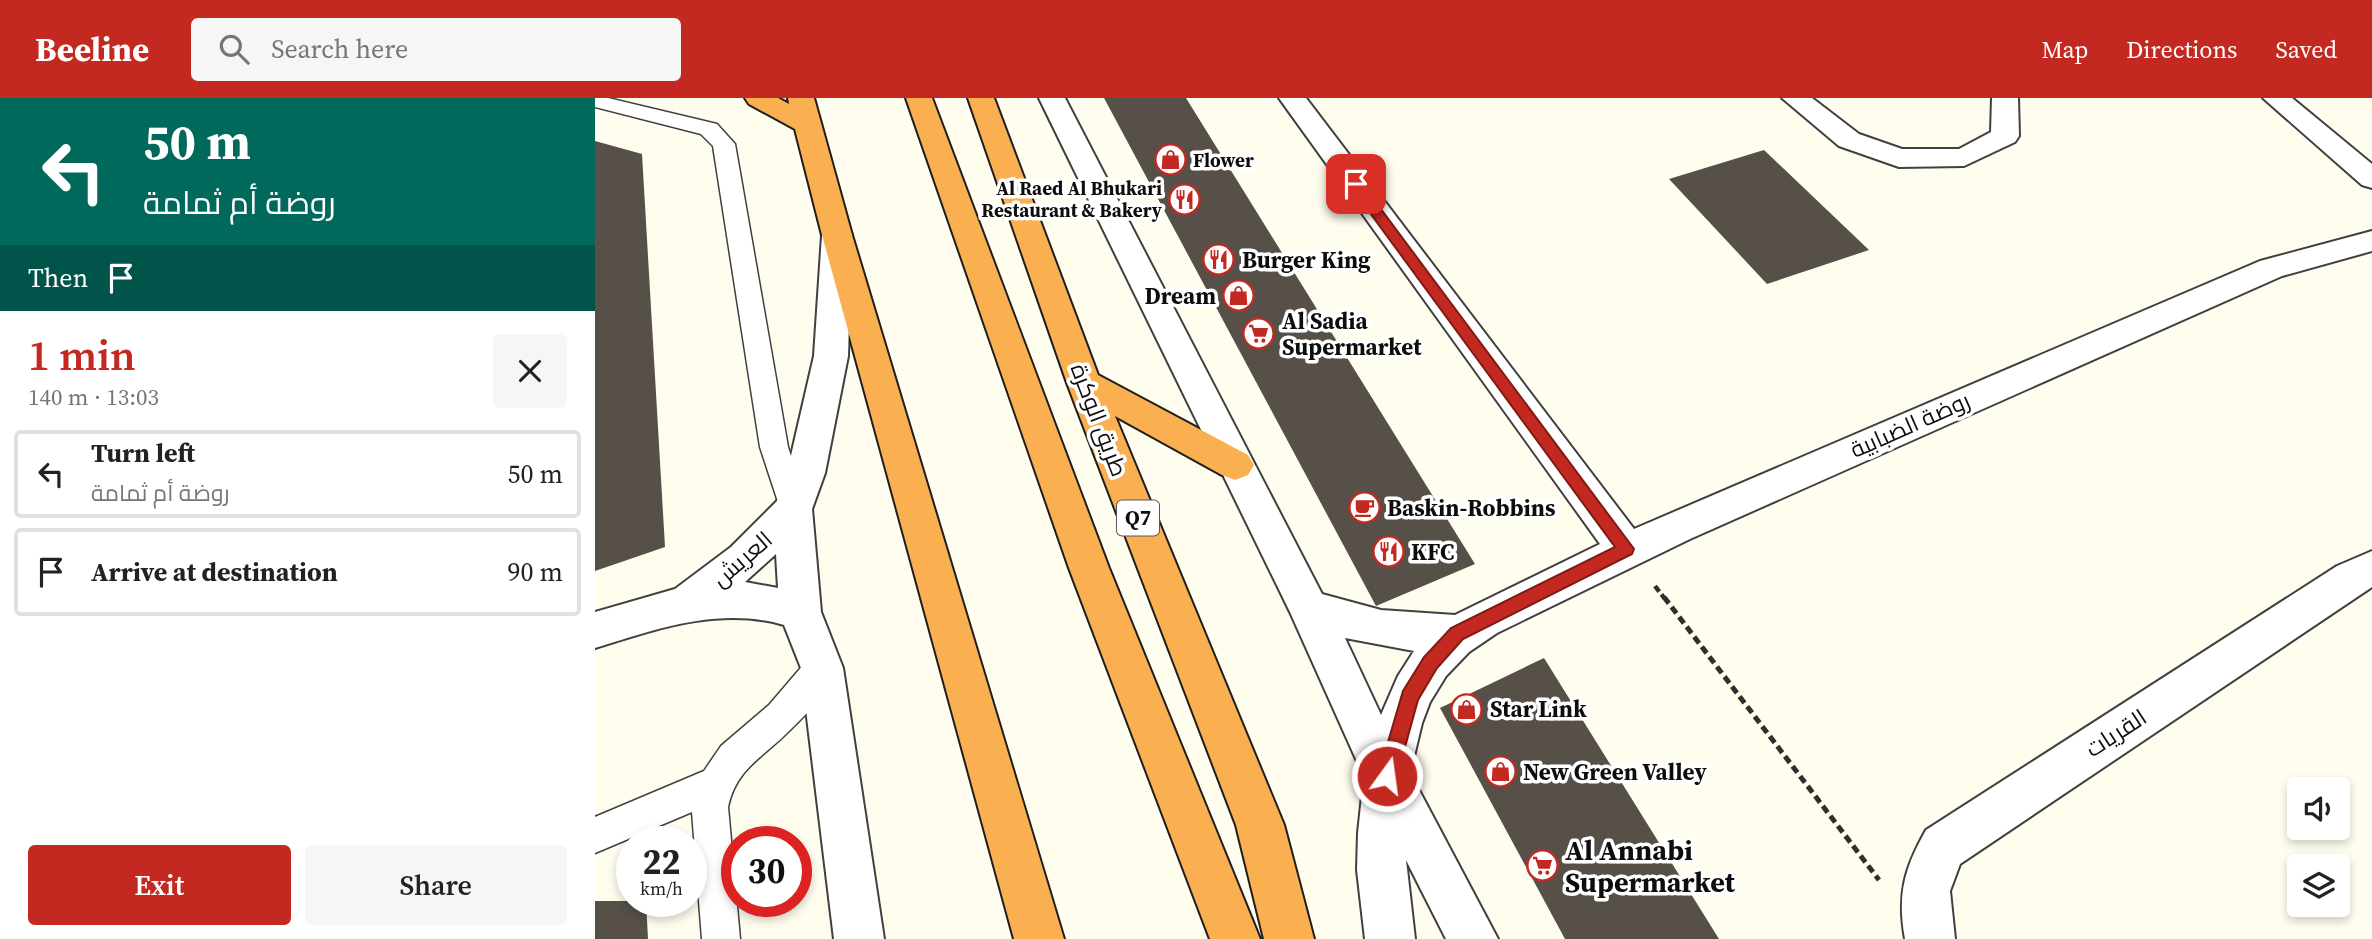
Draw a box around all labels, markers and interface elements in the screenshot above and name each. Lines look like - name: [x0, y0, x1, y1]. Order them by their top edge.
- search box: [191, 18, 681, 81]
- text: Beeline: [35, 27, 149, 72]
- icon: search: [215, 30, 253, 68]
- text: Search here: [271, 31, 408, 67]
- text: Map: [2041, 33, 2088, 66]
- text: Directions: [2126, 33, 2237, 66]
- text: Saved: [2275, 33, 2337, 66]
- text: 50 m: [143, 108, 251, 175]
- icon: left: [28, 126, 119, 217]
- shop icon: Flower: [1153, 143, 1187, 177]
- place label: Flower: [1193, 147, 1254, 173]
- pin: [1326, 154, 1386, 214]
- icon: arrive: [1337, 165, 1375, 203]
- place label: Al Raed Al Bhukari Restaurant & Bakery: [981, 175, 1163, 223]
- text: روضة أم ثمامة: [143, 181, 336, 225]
- restaurant icon: Al Raed Al Bhukari Restaurant & Bakery: [1168, 182, 1202, 216]
- restaurant icon: Burger King: [1202, 243, 1236, 277]
- place label: Burger King: [1242, 244, 1371, 276]
- icon: arrive: [102, 259, 140, 297]
- text: Then: [28, 260, 88, 296]
- shop icon: Dream: [1222, 279, 1256, 313]
- place label: Dream: [1145, 280, 1216, 312]
- place label: Al Sadia Supermarket: [1282, 305, 1422, 363]
- supermarket icon: Al Sadia Supermarket: [1242, 317, 1276, 351]
- text: 1 min: [28, 326, 136, 384]
- button: close: [493, 334, 567, 408]
- street label: طريق الوكرة: [1063, 359, 1135, 481]
- text: 140 m · 13:03: [28, 381, 159, 413]
- street label: روضة الضبابية: [1845, 384, 1975, 466]
- text: Turn left: [91, 435, 195, 471]
- icon: left: [32, 455, 70, 493]
- text: 50 m: [508, 456, 563, 492]
- text: روضة أم ثمامة: [91, 477, 230, 509]
- cafe icon: Baskin-Robbins: [1347, 491, 1381, 525]
- place label: Baskin-Robbins: [1387, 492, 1555, 524]
- road number: Q7: [1117, 500, 1159, 536]
- street label: العريش: [705, 524, 779, 594]
- restaurant icon: KFC: [1371, 535, 1405, 569]
- place label: KFC: [1411, 536, 1454, 568]
- icon: arrive: [32, 553, 70, 591]
- text: Arrive at destination: [91, 554, 338, 590]
- text: 90 m: [508, 554, 563, 590]
- shop icon: Star Link: [1450, 692, 1484, 726]
- place label: Star Link: [1490, 693, 1587, 725]
- street label: القريات: [2079, 701, 2153, 765]
- position arrow: [1350, 739, 1424, 813]
- shop icon: New Green Valley: [1483, 755, 1517, 789]
- place label: New Green Valley: [1523, 756, 1707, 788]
- map controls: [2287, 777, 2350, 917]
- button: sound: [2287, 777, 2350, 840]
- speed limit sign: 30: [721, 826, 812, 917]
- place label: Al Annabi Supermarket: [1565, 831, 1736, 901]
- text: 22: [643, 838, 680, 886]
- button: Exit: [28, 845, 291, 925]
- button: Share: [305, 845, 567, 925]
- supermarket icon: Al Annabi Supermarket: [1525, 849, 1559, 883]
- button: layers: [2287, 854, 2350, 917]
- text: km/h: [640, 876, 683, 901]

